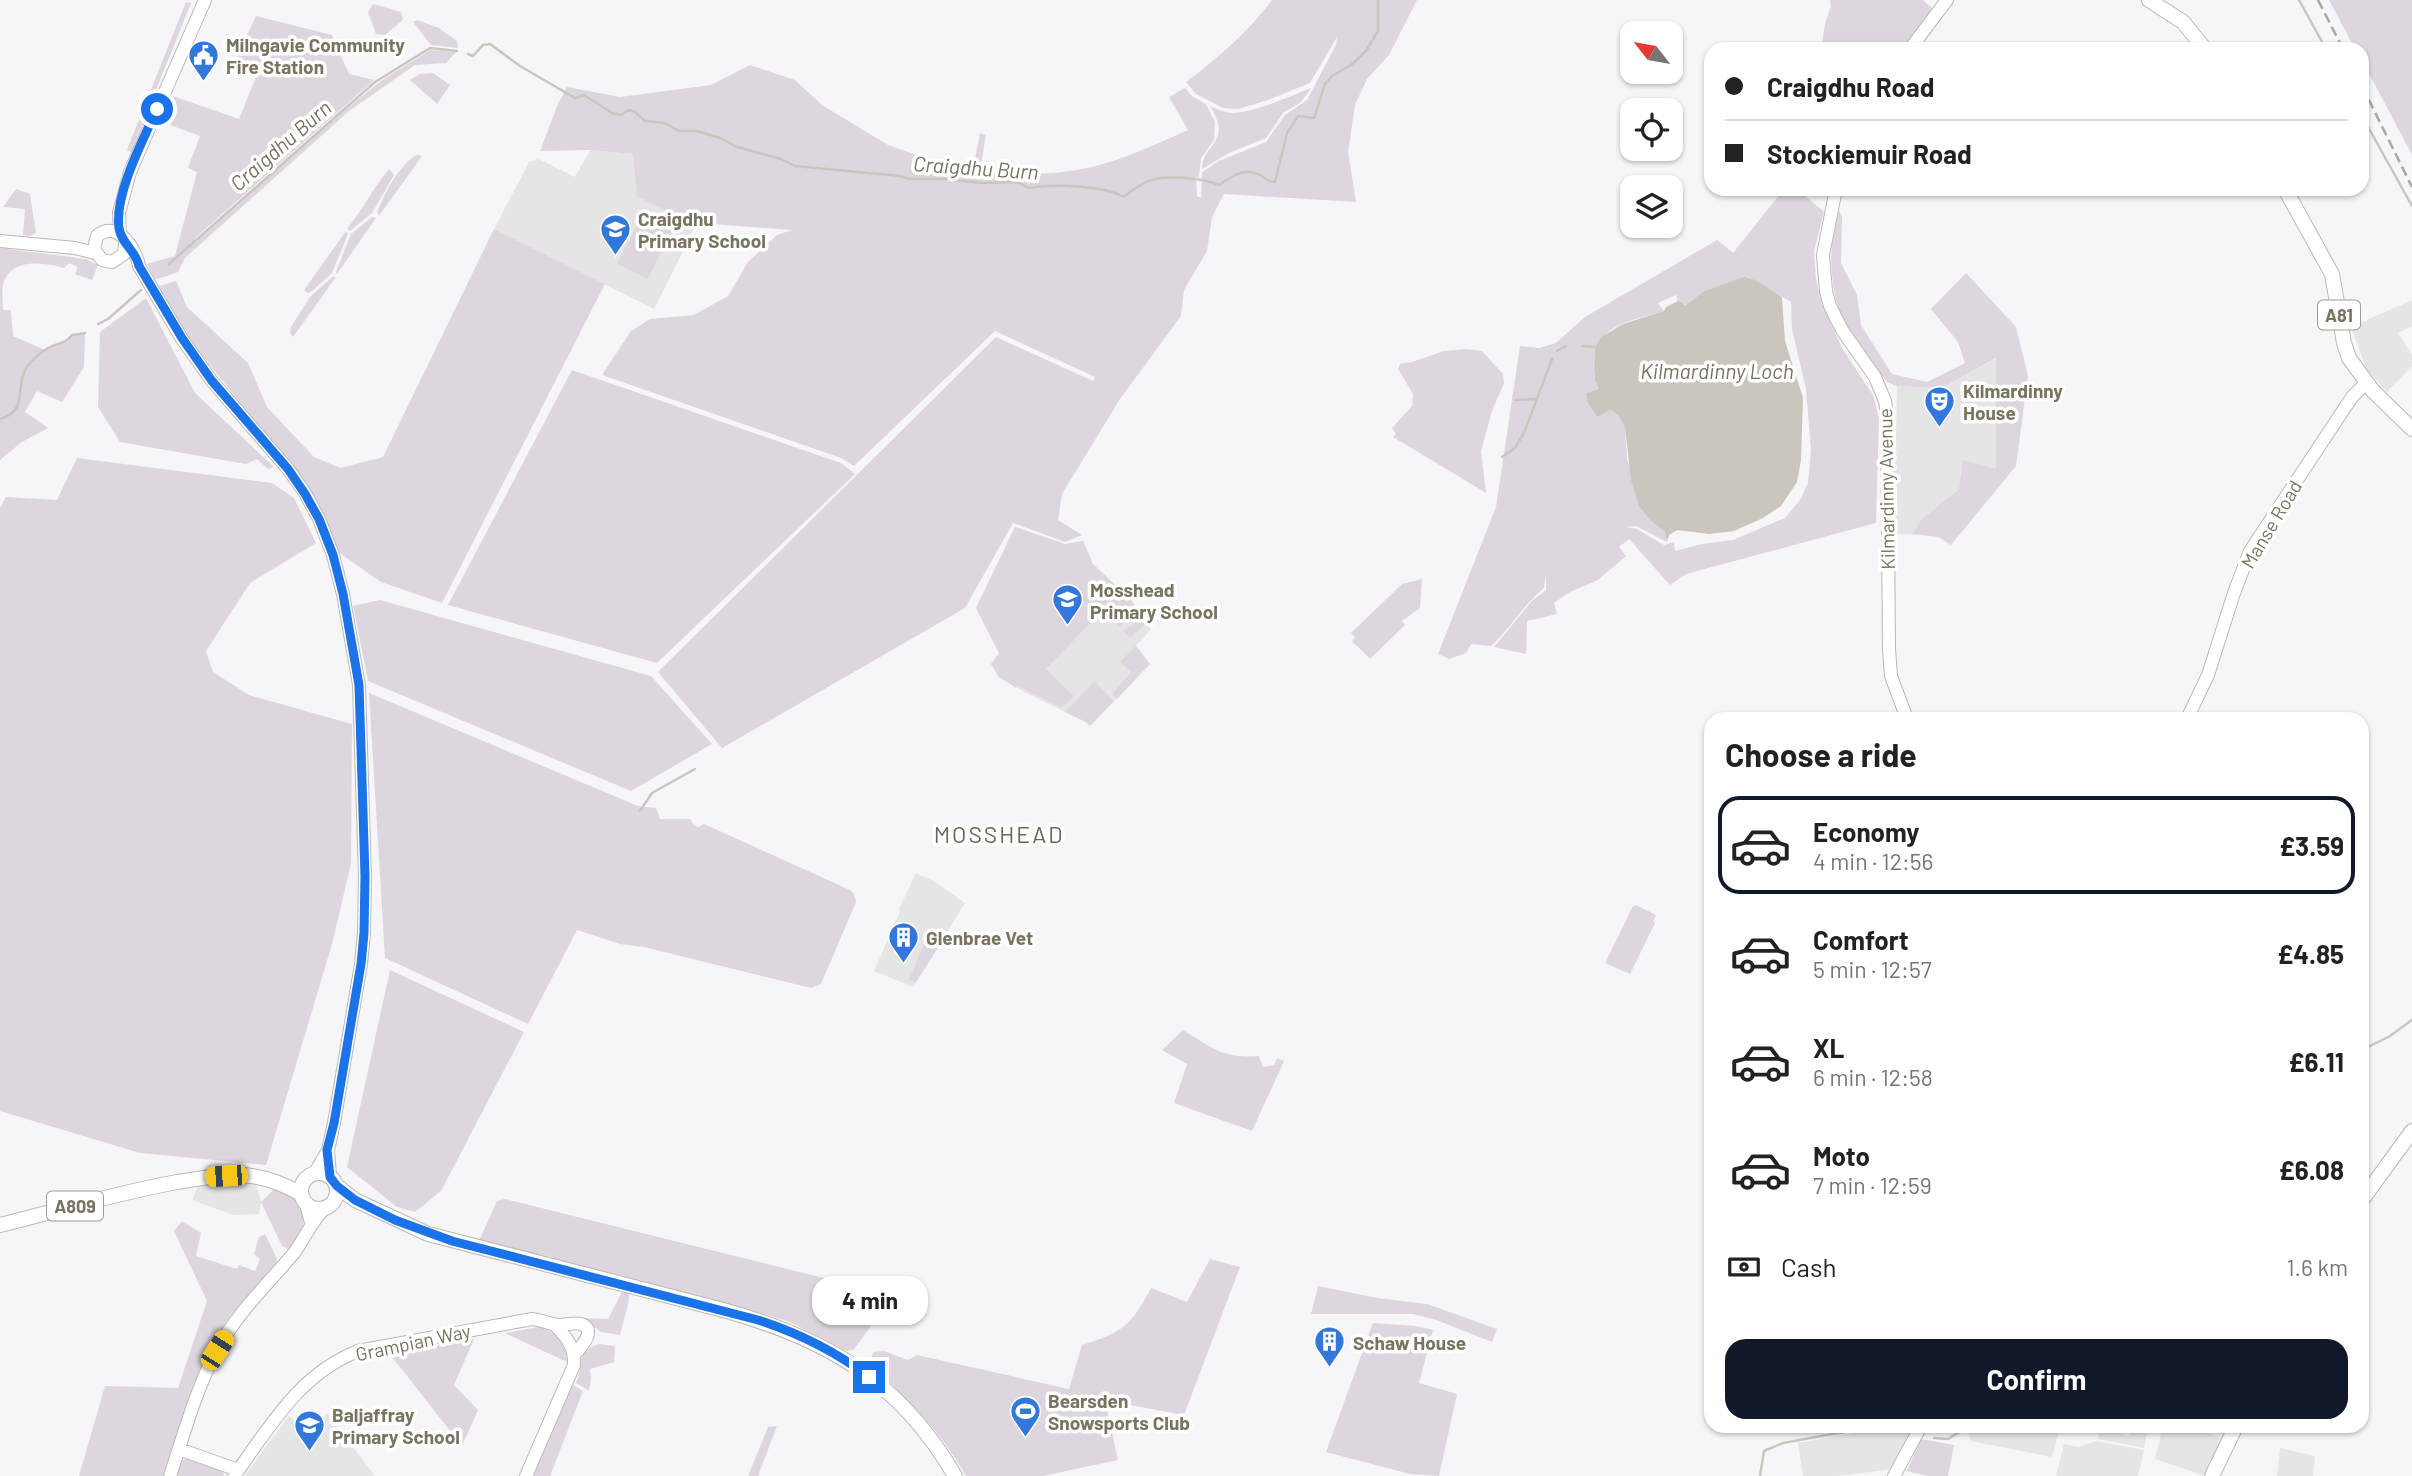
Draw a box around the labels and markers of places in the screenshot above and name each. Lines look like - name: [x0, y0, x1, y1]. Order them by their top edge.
- place label: Milngavie Community Fire Station: [226, 33, 405, 78]
- public building icon: Milngavie Community Fire Station: [186, 38, 220, 82]
- place label: Craigdhu Primary School: [638, 207, 766, 252]
- school or university icon: Craigdhu Primary School: [598, 212, 632, 256]
- place label: Kilmardinny House: [1963, 379, 2063, 424]
- theatre icon: Kilmardinny House: [1923, 384, 1957, 428]
- place label: Mosshead Primary School: [1090, 578, 1218, 623]
- school or university icon: Mosshead Primary School: [1050, 583, 1084, 627]
- building icon: Glenbrae Vet: [886, 920, 920, 964]
- place label: Glenbrae Vet: [926, 926, 1033, 949]
- building icon: Schaw House: [1313, 1325, 1347, 1369]
- place label: Schaw House: [1353, 1331, 1466, 1354]
- place label: Bearsden Snowsports Club: [1048, 1389, 1190, 1434]
- sports icon: Bearsden Snowsports Club: [1008, 1394, 1042, 1438]
- place label: Baljaffray Primary School: [332, 1403, 460, 1448]
- school or university icon: Baljaffray Primary School: [292, 1408, 326, 1452]

